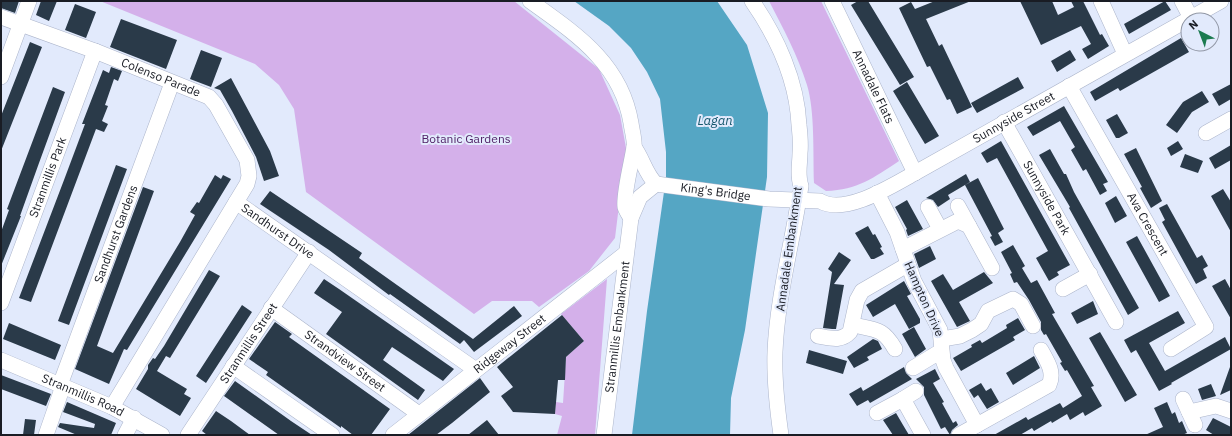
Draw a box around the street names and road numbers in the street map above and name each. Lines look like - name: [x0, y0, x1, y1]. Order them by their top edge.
- street label: Annadale Flats: [850, 47, 898, 126]
- street label: Colenso Parade: [119, 54, 203, 100]
- street label: Sunnyside Street: [970, 88, 1057, 146]
- street label: Stranmillis Park: [26, 134, 69, 220]
- street label: Sunnyside Park: [1020, 158, 1074, 238]
- street label: King's Bridge: [680, 179, 752, 204]
- street label: Sandhurst Gardens: [90, 183, 141, 285]
- street label: Annadale Embankment: [772, 186, 805, 312]
- street label: Ava Crescent: [1124, 190, 1172, 258]
- street label: Sandhurst Drive: [239, 200, 318, 262]
- street label: Hampton Drive: [901, 259, 948, 339]
- street label: Stranmillis Embankment: [601, 260, 633, 394]
- street label: Stranmillis Street: [216, 300, 280, 386]
- street label: Ridgeway Street: [470, 311, 549, 376]
- street label: Strandview Street: [302, 326, 389, 395]
- street label: Stranmillis Road: [40, 370, 127, 419]

